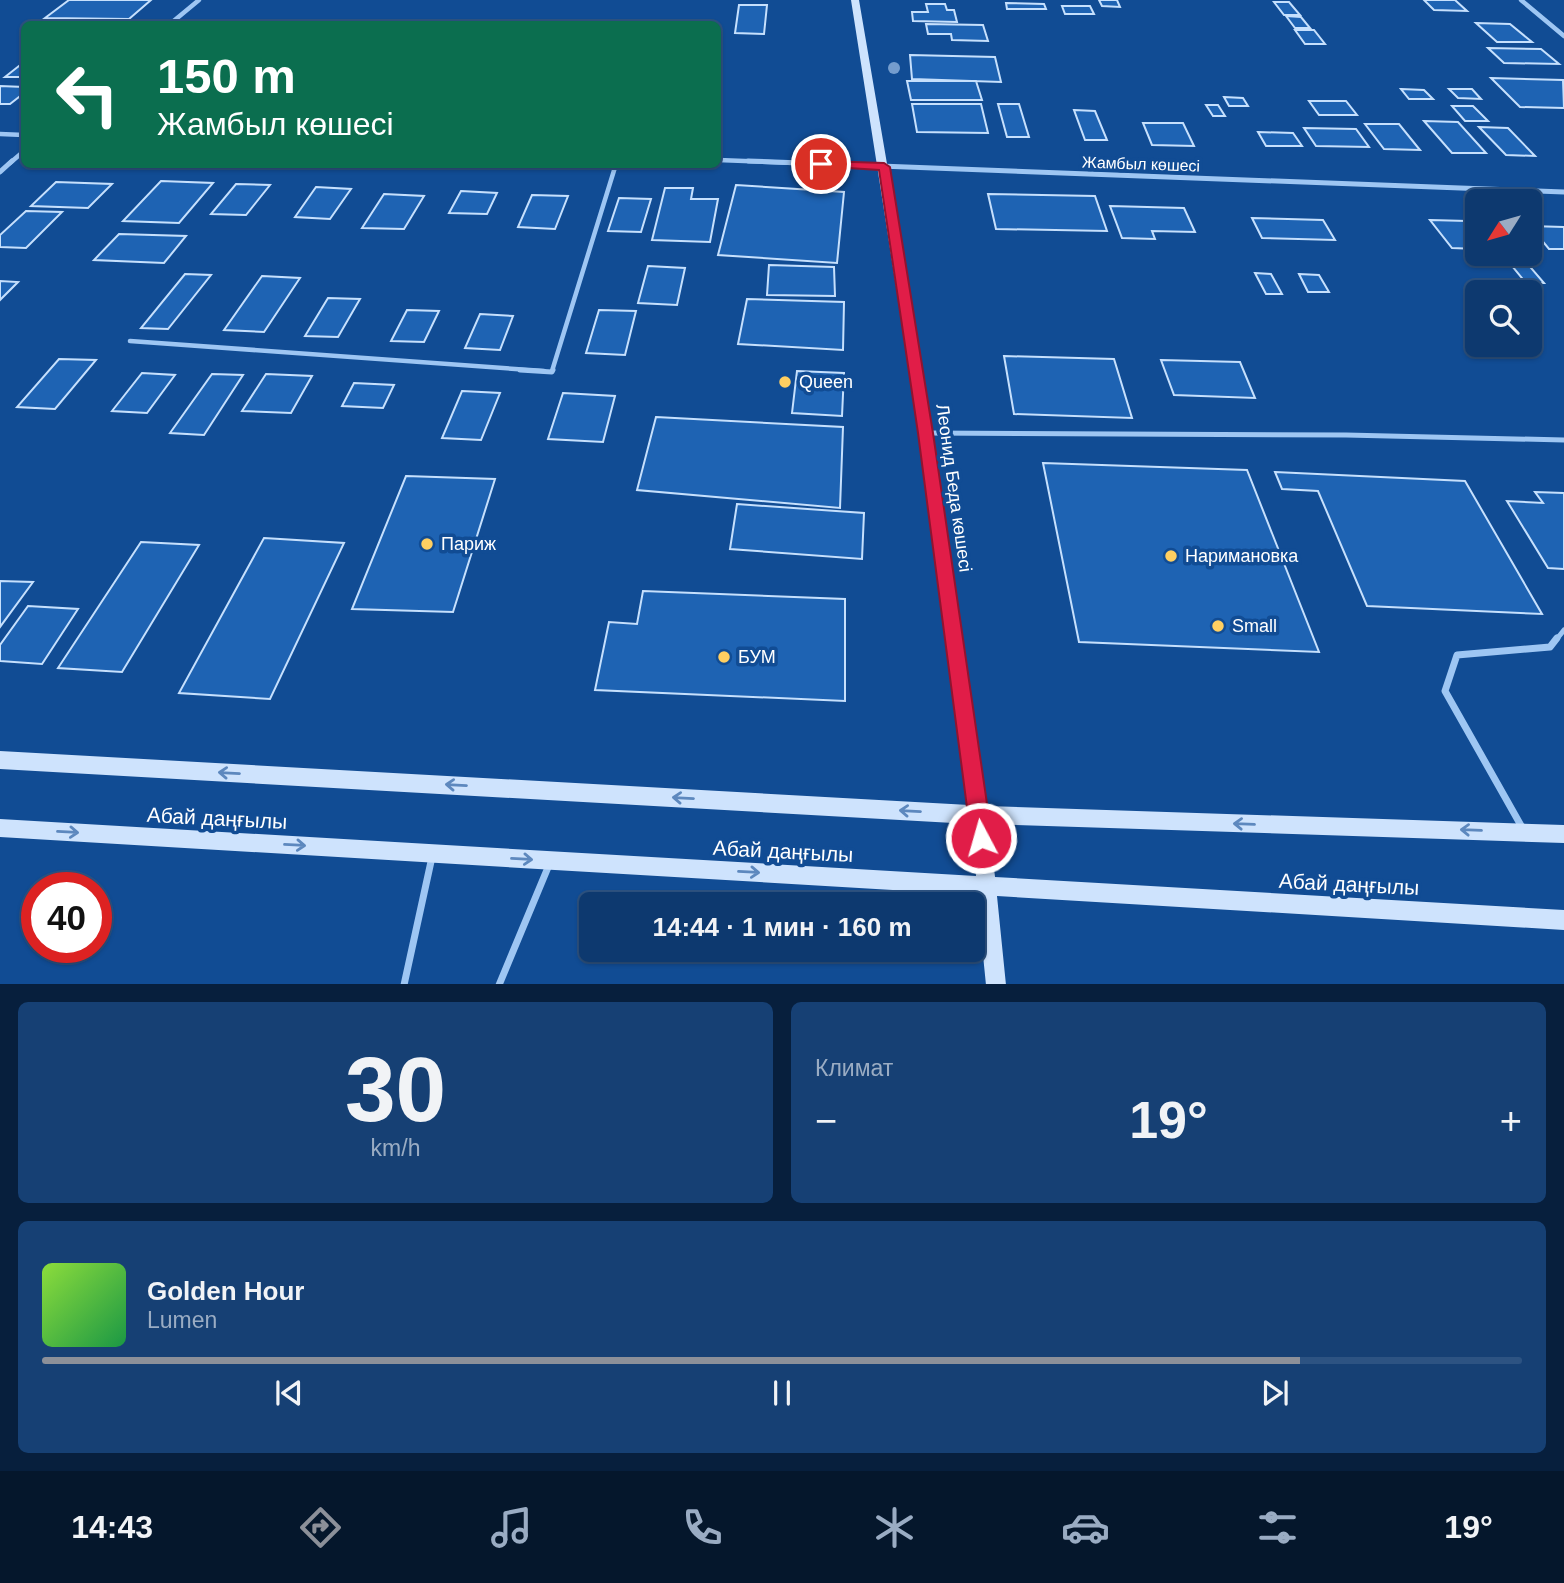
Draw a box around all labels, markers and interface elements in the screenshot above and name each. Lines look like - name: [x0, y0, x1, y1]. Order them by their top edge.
- icon: left: [42, 49, 133, 140]
- text: 150 m: [157, 49, 296, 103]
- text: Жамбыл көшесі: [157, 106, 394, 142]
- pin: [791, 134, 851, 194]
- icon: arrive: [802, 145, 840, 183]
- street label: Жамбыл көшесі: [1082, 153, 1200, 175]
- north arrow: [1465, 189, 1542, 266]
- map controls: [1465, 189, 1542, 357]
- button: search: [1465, 280, 1542, 357]
- place label: Queen: [799, 372, 853, 392]
- marker: Queen: [777, 374, 793, 390]
- street label: Леонид Беда көшесі: [932, 403, 976, 573]
- place label: Париж: [441, 534, 496, 554]
- marker: Париж: [419, 536, 435, 552]
- place label: Наримановка: [1185, 546, 1299, 566]
- marker: Наримановка: [1163, 548, 1179, 564]
- place label: Small: [1232, 616, 1277, 636]
- marker: Small: [1210, 618, 1226, 634]
- place label: БУМ: [738, 647, 776, 667]
- marker: БУМ: [716, 649, 732, 665]
- one-way arrow: [218, 766, 241, 779]
- one-way arrow: [445, 779, 468, 792]
- one-way arrow: [672, 791, 695, 804]
- position arrow: [944, 801, 1018, 875]
- street label: Абай даңғылы: [146, 803, 288, 833]
- one-way arrow: [899, 804, 922, 817]
- one-way arrow: [1233, 817, 1256, 830]
- one-way arrow: [1460, 823, 1483, 837]
- one-way arrow: [56, 825, 79, 838]
- street label: Абай даңғылы: [712, 836, 854, 866]
- one-way arrow: [283, 839, 306, 852]
- one-way arrow: [511, 853, 533, 866]
- one-way arrow: [738, 866, 760, 879]
- street label: Абай даңғылы: [1278, 869, 1420, 899]
- speed limit sign: 40: [21, 872, 112, 963]
- text: 14:44 · 1 мин · 160 m: [652, 912, 912, 942]
- text: 30: [345, 1039, 446, 1140]
- text: Климат: [815, 1055, 893, 1081]
- text: 19°: [1129, 1091, 1208, 1149]
- text: −: [815, 1100, 837, 1142]
- text: +: [1500, 1100, 1522, 1142]
- text: km/h: [371, 1135, 420, 1161]
- text: Golden Hour: [147, 1276, 304, 1306]
- text: Lumen: [147, 1307, 217, 1333]
- icon: previous: [270, 1374, 308, 1412]
- icon: pause: [763, 1374, 801, 1412]
- icon: next: [1256, 1374, 1294, 1412]
- icon: directions: [296, 1503, 345, 1552]
- icon: music: [487, 1503, 536, 1552]
- icon: phone: [678, 1503, 727, 1552]
- icon: climate: [870, 1503, 919, 1552]
- icon: car: [1061, 1503, 1110, 1552]
- icon: filters: [1253, 1503, 1302, 1552]
- text: 14:43: [71, 1509, 153, 1545]
- text: 19°: [1444, 1509, 1493, 1545]

